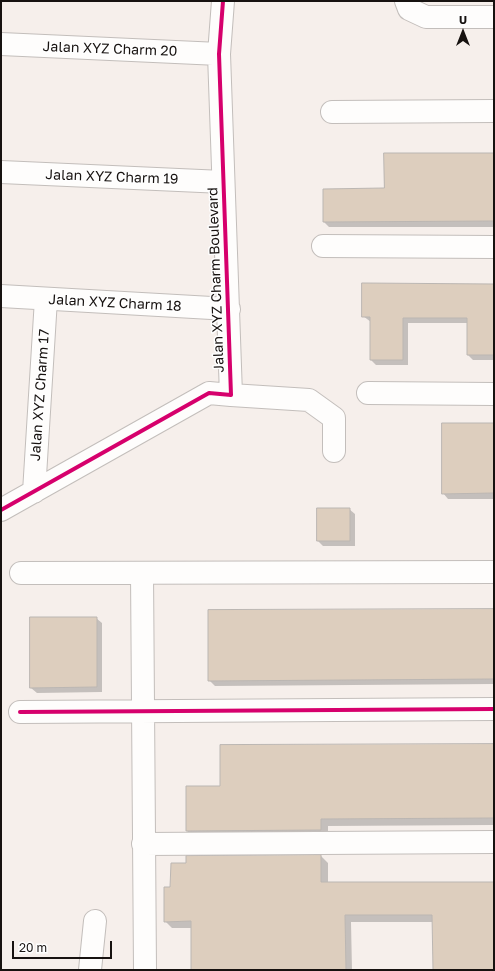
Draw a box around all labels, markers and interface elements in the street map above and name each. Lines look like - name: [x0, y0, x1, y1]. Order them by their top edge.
- north arrow: [443, 12, 483, 52]
- text: U: [459, 13, 467, 26]
- street label: Jalan XYZ Charm 20: [42, 38, 178, 60]
- street label: Jalan XYZ Charm 19: [45, 166, 179, 188]
- street label: Jalan XYZ Charm Boulevard: [204, 187, 228, 373]
- street label: Jalan XYZ Charm 18: [48, 291, 182, 315]
- street label: Jalan XYZ Charm 17: [27, 329, 53, 461]
- scale bar: [14, 933, 114, 959]
- text: 20 m: [19, 940, 47, 955]

